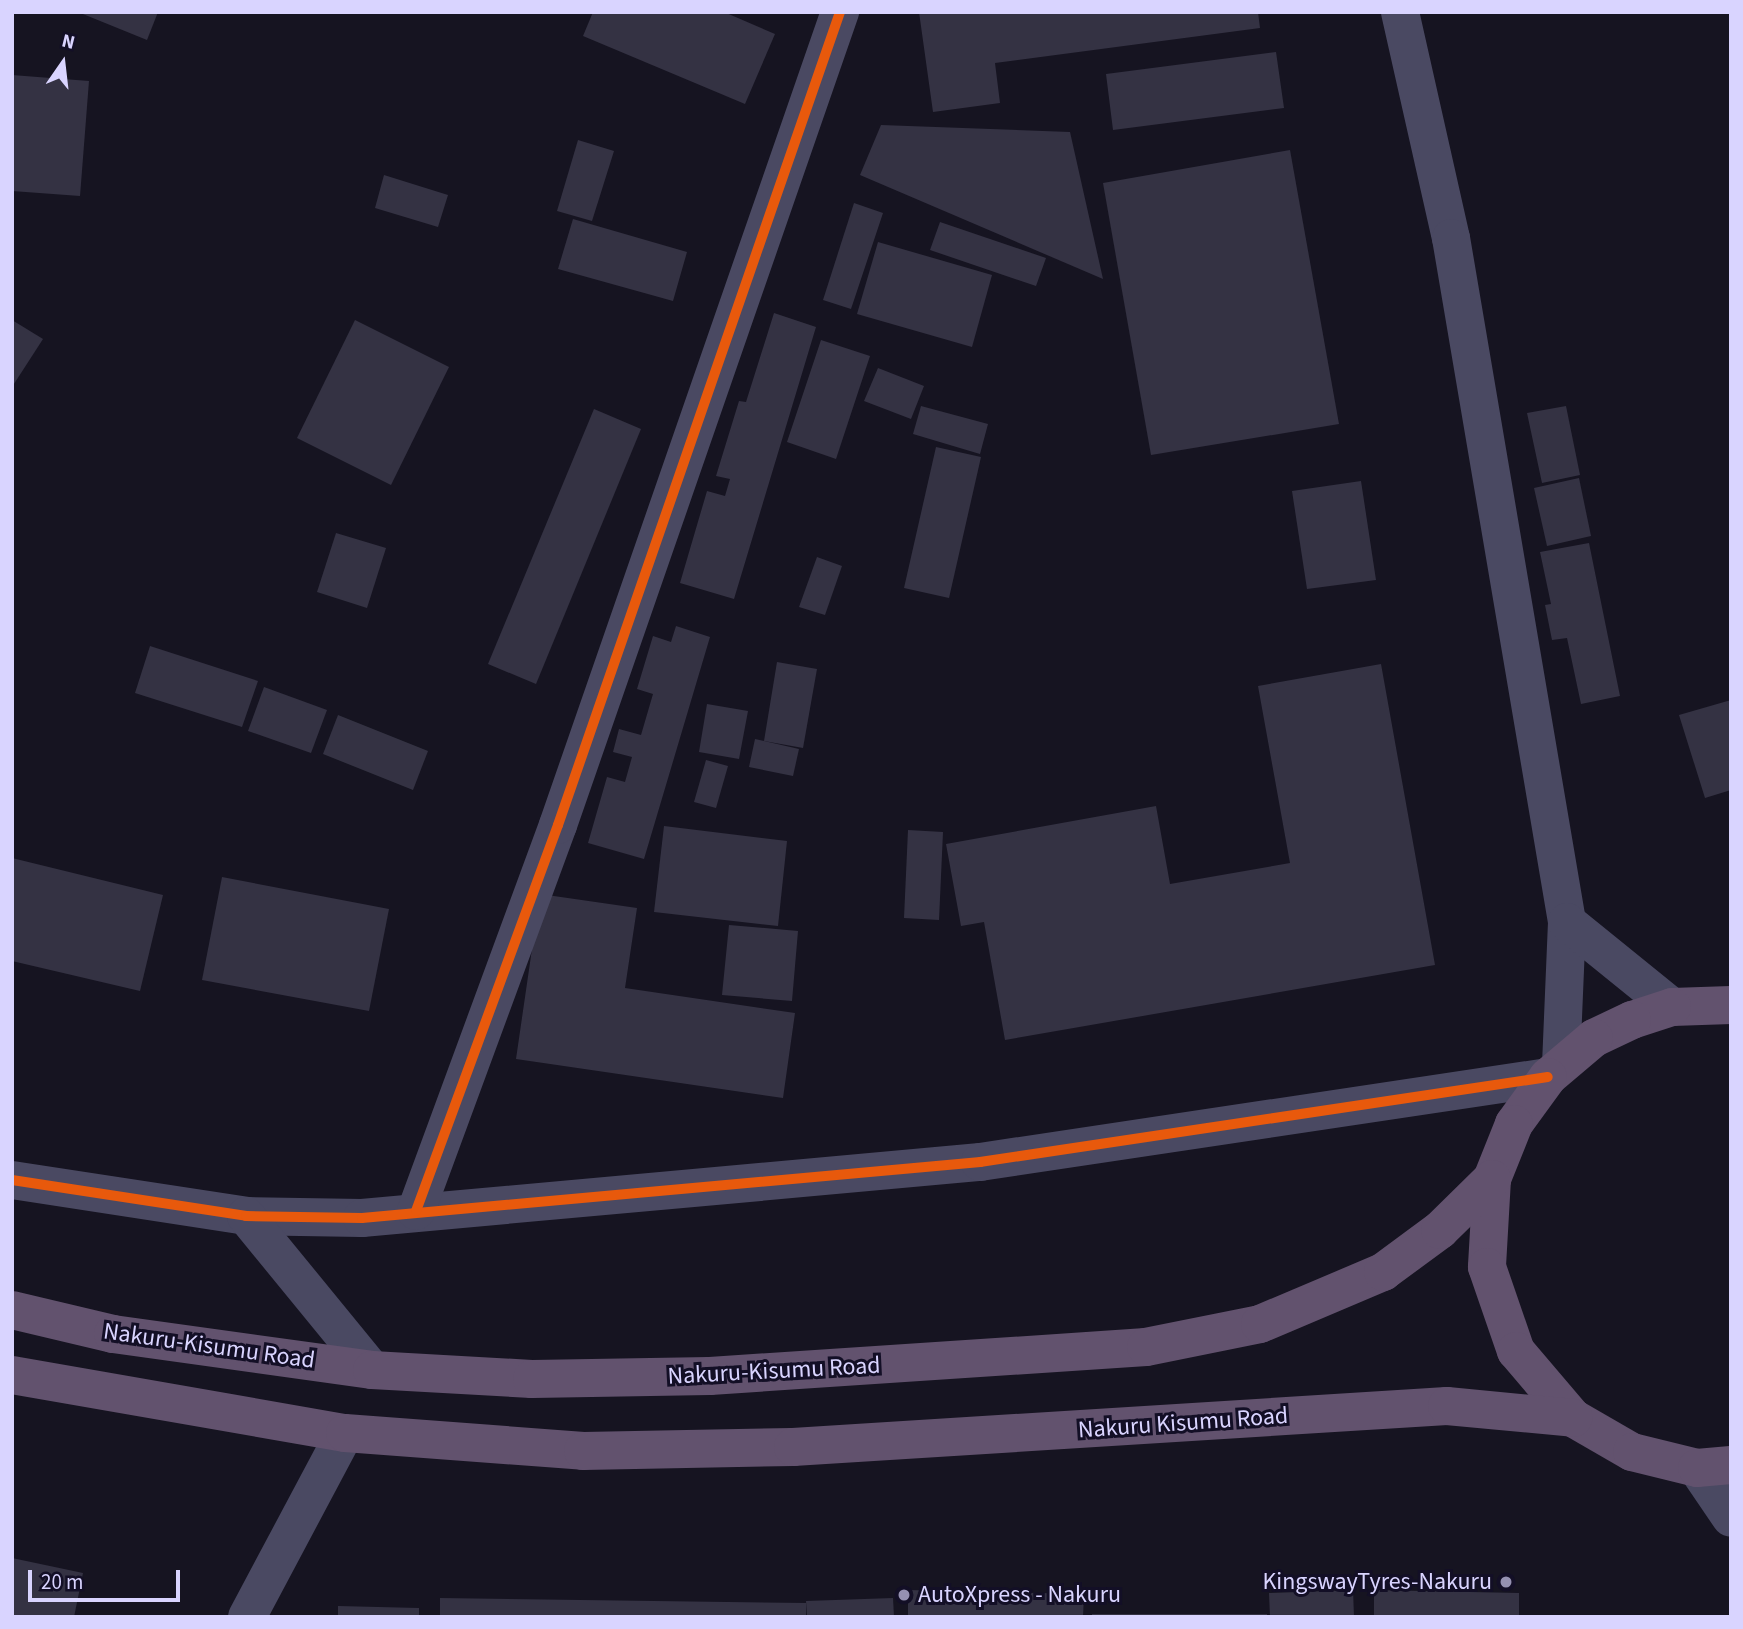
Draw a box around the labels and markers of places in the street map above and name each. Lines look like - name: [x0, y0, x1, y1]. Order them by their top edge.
- place label: KingswayTyres-Nakuru: [1262, 1568, 1492, 1596]
- marker: KingswayTyres-Nakuru: [1498, 1574, 1514, 1590]
- place label: AutoXpress - Nakuru: [918, 1581, 1121, 1609]
- marker: AutoXpress - Nakuru: [896, 1587, 912, 1603]

